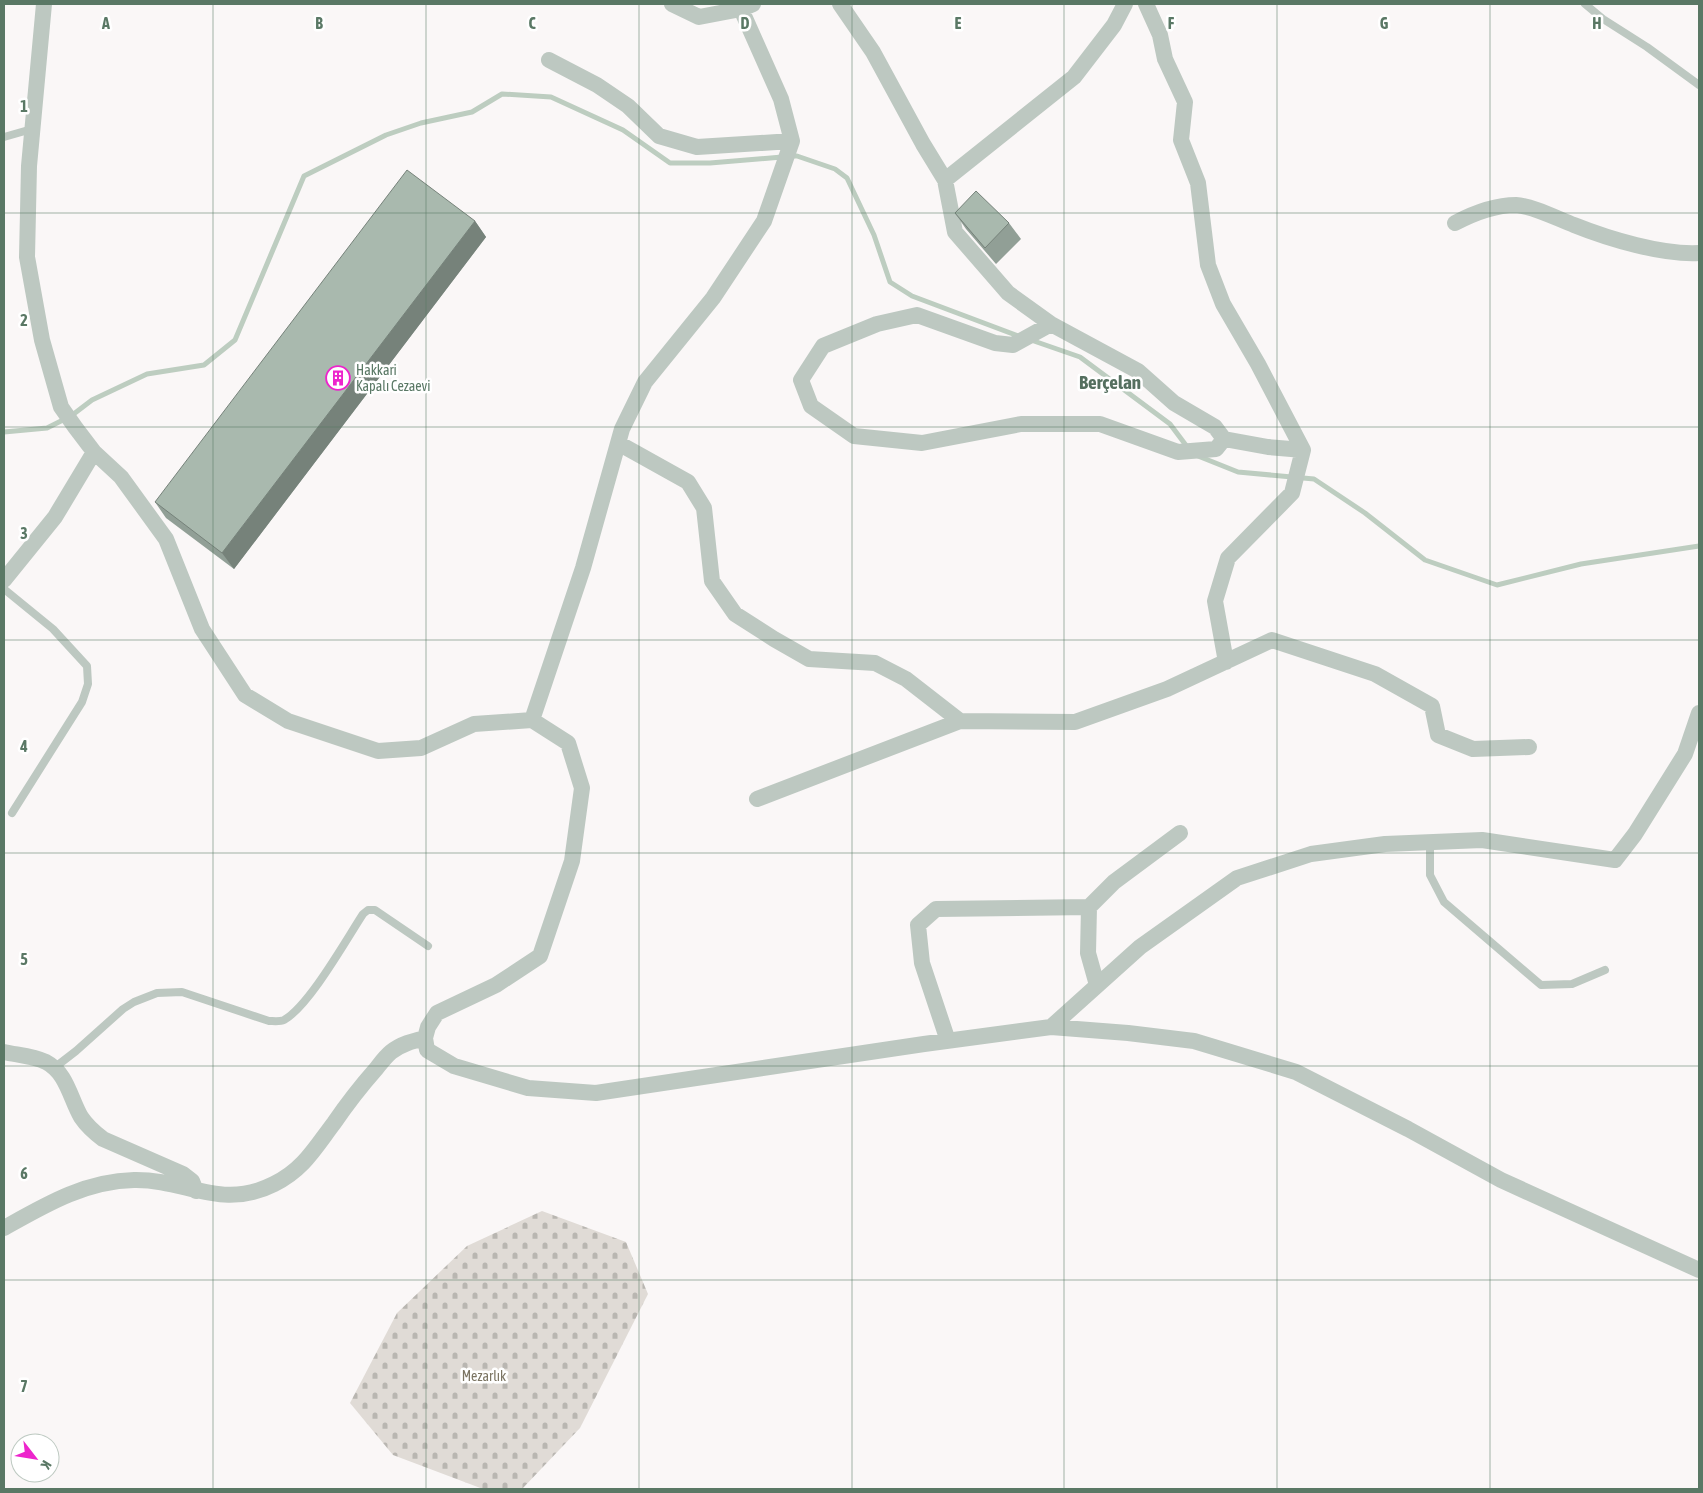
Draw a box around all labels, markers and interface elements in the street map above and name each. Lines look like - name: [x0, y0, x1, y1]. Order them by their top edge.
- text: A: [101, 14, 110, 32]
- text: B: [315, 14, 323, 32]
- text: C: [528, 14, 536, 32]
- text: D: [741, 14, 750, 32]
- text: E: [955, 14, 962, 32]
- text: F: [1168, 14, 1175, 32]
- text: G: [1380, 14, 1389, 32]
- text: H: [1592, 14, 1602, 32]
- text: 1: [20, 97, 28, 115]
- text: 2: [20, 311, 28, 329]
- place label: Hakkari Kapalı Cezaevi: [356, 362, 431, 394]
- building icon: Hakkari Kapalı Cezaevi: [325, 365, 351, 391]
- district label: Berçelan: [1079, 371, 1141, 393]
- text: 3: [20, 524, 28, 542]
- text: 4: [19, 737, 28, 755]
- text: 5: [20, 950, 28, 968]
- text: 6: [20, 1164, 28, 1182]
- park label: Mezarlık: [462, 1368, 506, 1384]
- text: 7: [20, 1377, 28, 1395]
- north arrow: [10, 1433, 60, 1483]
- text: K: [37, 1458, 55, 1472]

